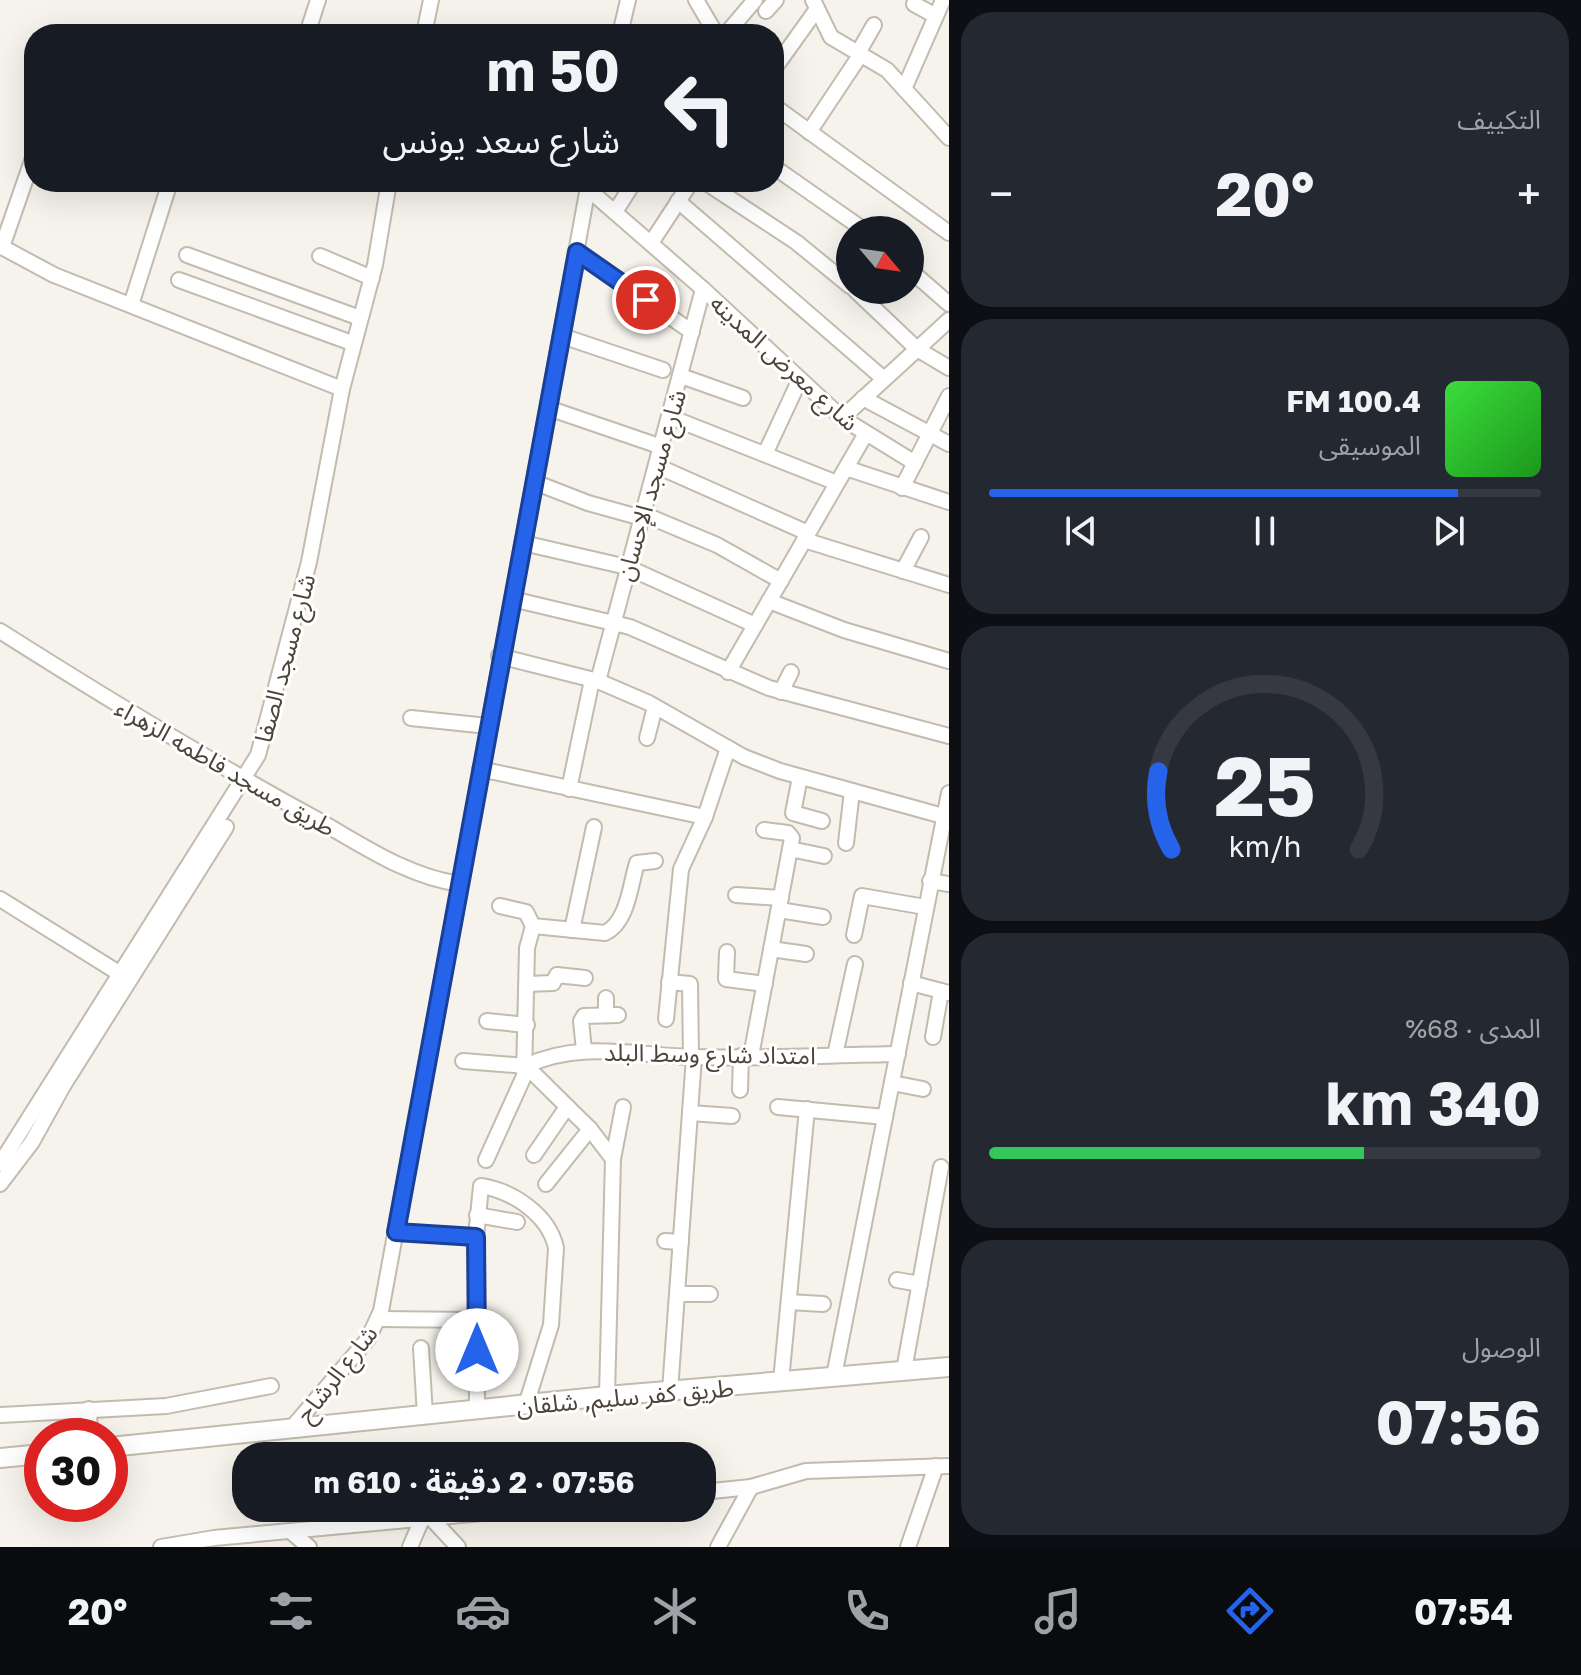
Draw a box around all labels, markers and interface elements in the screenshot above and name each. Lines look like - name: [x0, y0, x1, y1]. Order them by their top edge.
- text: 50 m: [486, 36, 620, 103]
- icon: left: [648, 56, 752, 160]
- text: التكييف: [1457, 104, 1541, 135]
- text: شارع سعد يونس: [383, 118, 620, 161]
- text: 20°: [1216, 157, 1315, 229]
- text: −: [989, 167, 1013, 220]
- text: +: [1517, 167, 1541, 220]
- north arrow: [836, 216, 924, 304]
- map controls: [836, 216, 924, 304]
- pin: [612, 266, 680, 334]
- icon: arrive: [624, 278, 668, 322]
- street label: شارع معرض المدينه: [702, 288, 865, 439]
- text: 100.4 FM: [1286, 383, 1421, 419]
- street label: شارع مسجد الإحسان: [609, 386, 695, 585]
- text: الموسيقى: [1319, 430, 1421, 461]
- icon: previous: [1059, 509, 1103, 553]
- icon: pause: [1243, 509, 1287, 553]
- icon: next: [1427, 509, 1471, 553]
- street label: شارع مسجد الصفا: [248, 570, 324, 747]
- street label: طريق مسجد فاطمه الزهراء: [110, 692, 341, 844]
- text: 25: [1214, 733, 1316, 833]
- text: km/h: [1229, 829, 1301, 863]
- text: المدى · 68%: [1405, 1013, 1541, 1044]
- street label: امتداد شارع وسط البلد: [604, 1037, 816, 1073]
- text: 340 km: [1326, 1066, 1541, 1138]
- position arrow: [435, 1308, 519, 1392]
- street label: شارع الرشاح: [289, 1319, 386, 1430]
- text: الوصول: [1462, 1332, 1541, 1363]
- street label: طريق كفر سليم, شلقان: [515, 1372, 735, 1424]
- text: 07:56: [1375, 1385, 1541, 1457]
- speed limit sign: 30: [24, 1418, 128, 1522]
- text: 07:56 · 2 دقيقة · 610 m: [313, 1464, 635, 1500]
- icon: filters: [263, 1583, 319, 1639]
- icon: car: [455, 1583, 511, 1639]
- icon: climate: [647, 1583, 703, 1639]
- icon: phone: [839, 1583, 895, 1639]
- icon: music: [1030, 1583, 1086, 1639]
- icon: directions: [1222, 1583, 1278, 1639]
- text: 20°: [68, 1590, 127, 1633]
- text: 07:54: [1414, 1590, 1513, 1633]

